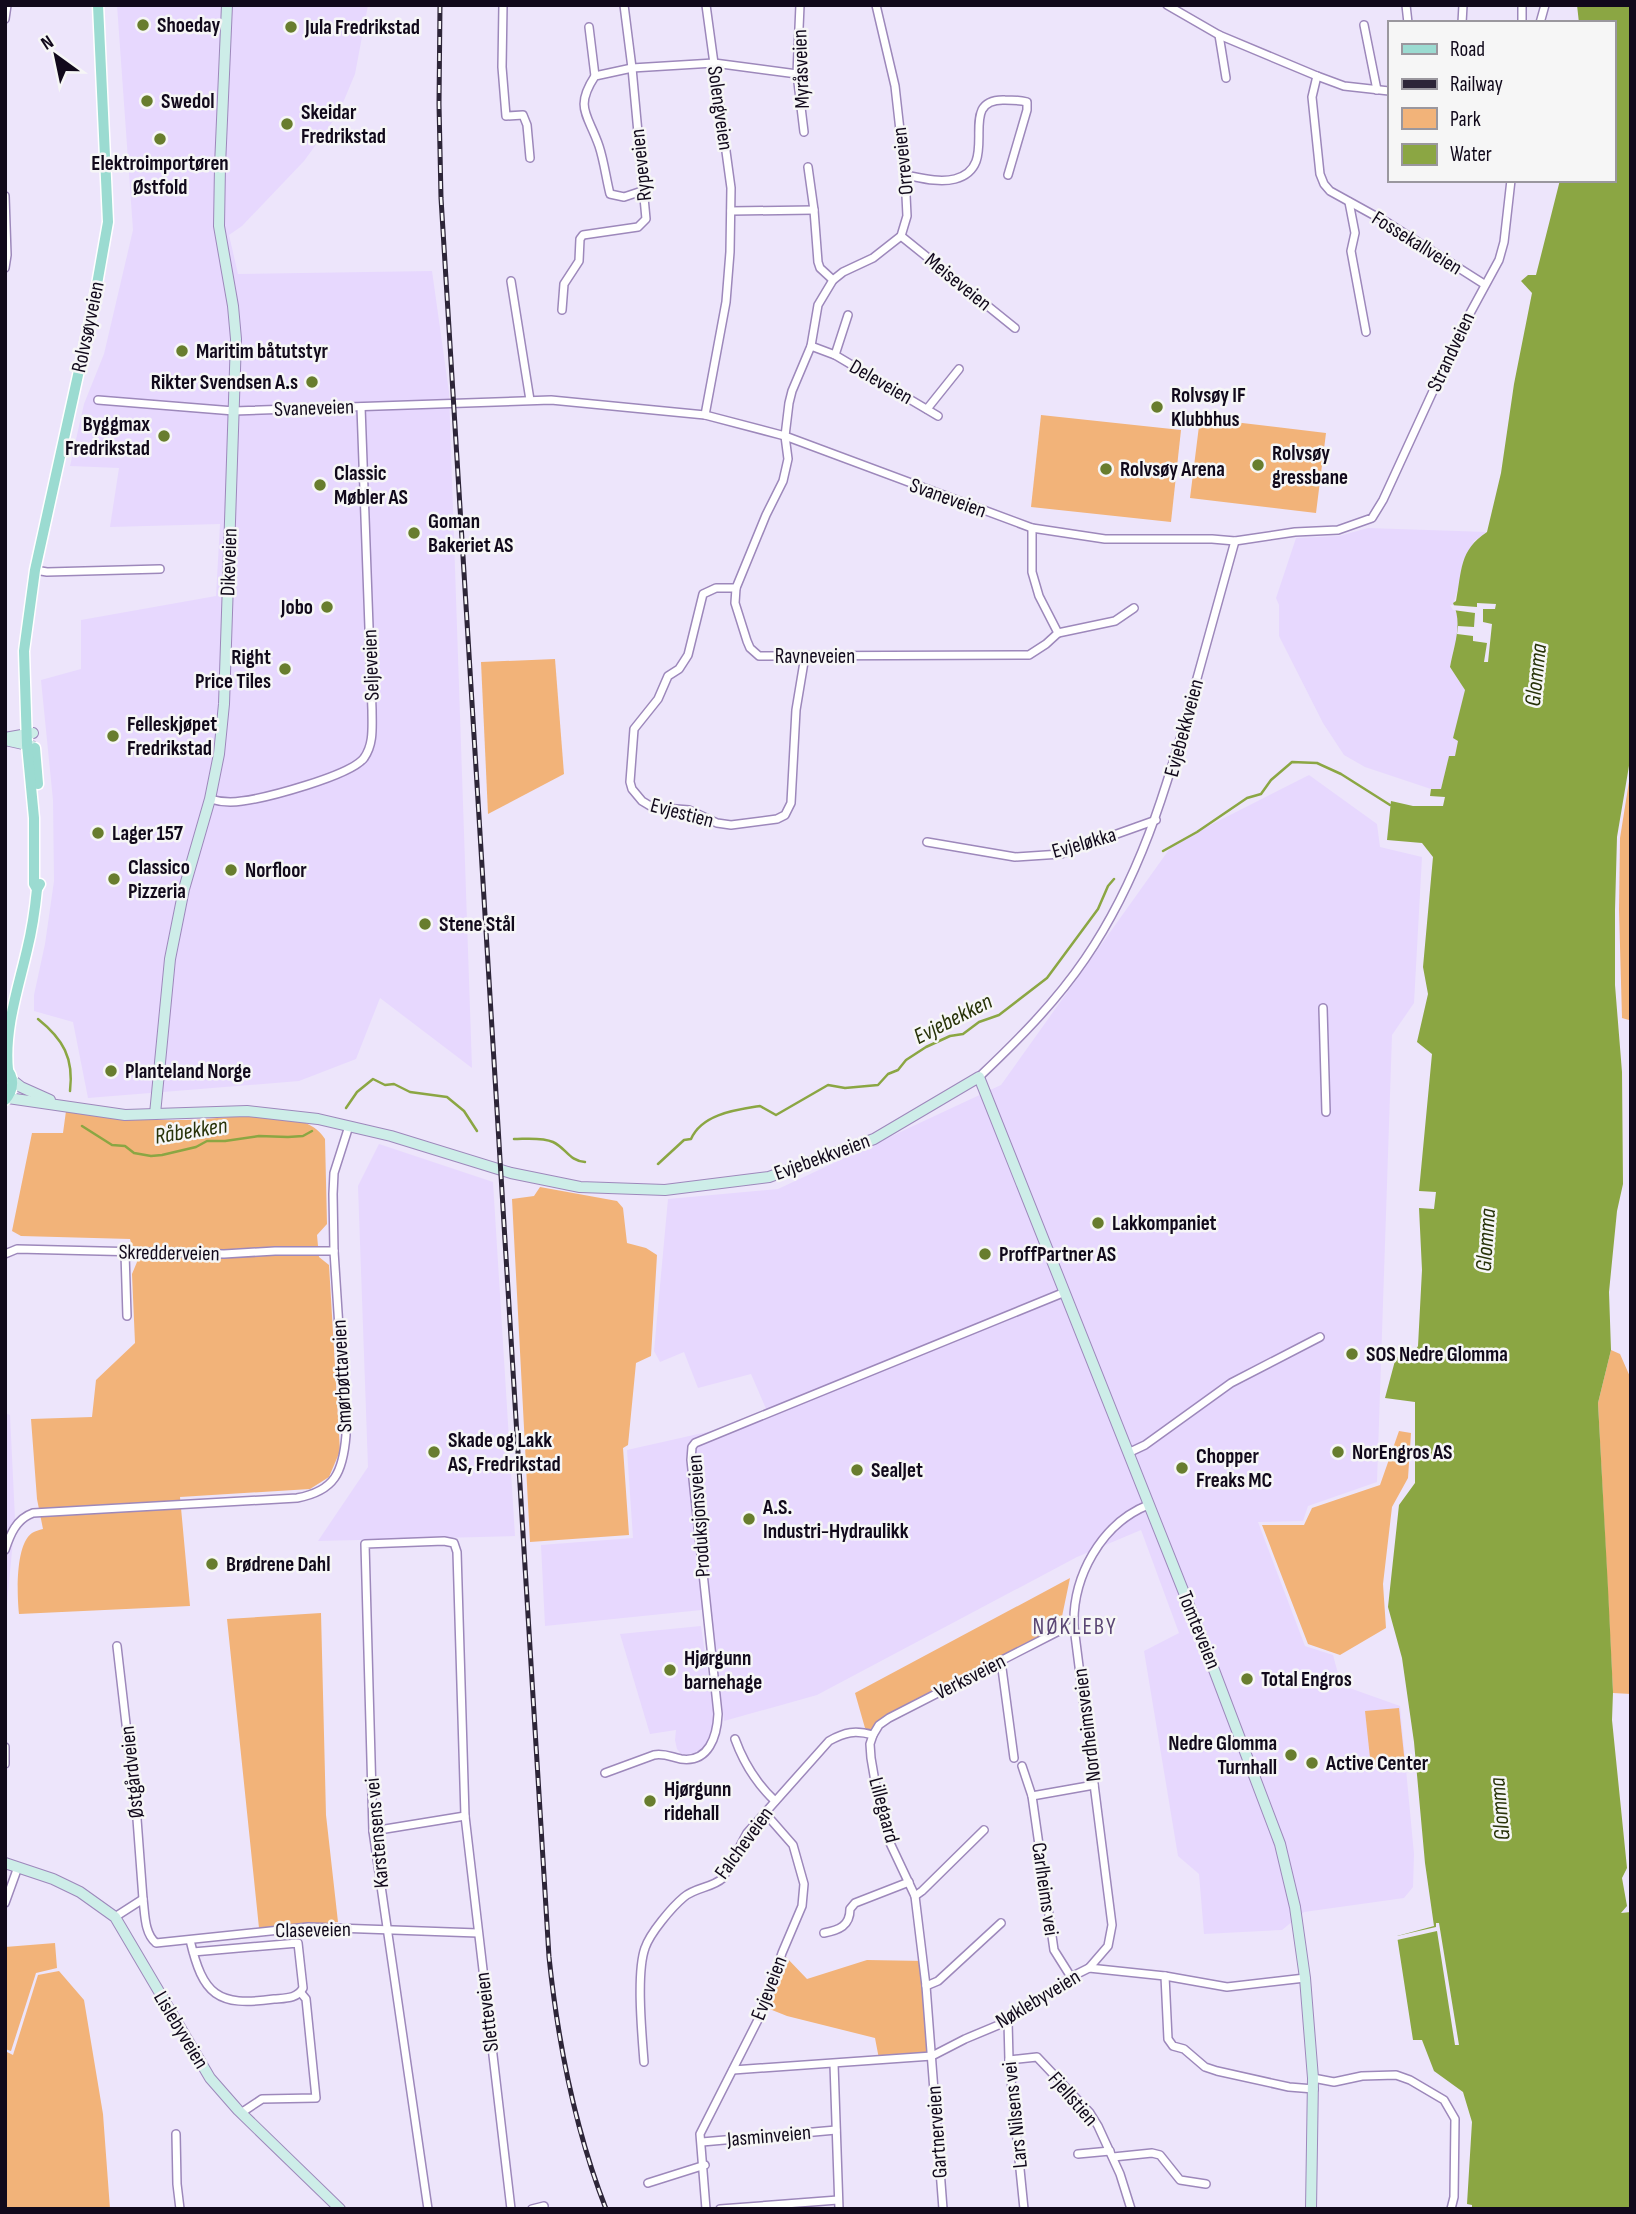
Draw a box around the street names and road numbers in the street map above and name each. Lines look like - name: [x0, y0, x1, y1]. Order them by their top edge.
- street label: Myråsveien: [787, 29, 815, 109]
- street label: Solengveien: [702, 64, 738, 152]
- street label: Orreveien: [887, 126, 919, 196]
- street label: Rypeveien: [625, 128, 657, 202]
- street label: Fossekallveien: [1367, 206, 1467, 280]
- street label: Meiseveien: [920, 248, 996, 316]
- street label: Rolvsøyveien: [66, 279, 110, 375]
- street label: Strandveien: [1422, 308, 1480, 396]
- street label: Deleveien: [845, 354, 917, 410]
- street label: Svaneveien: [274, 394, 354, 422]
- street label: Svaneveien: [906, 473, 990, 523]
- street label: Dikeveien: [215, 528, 243, 596]
- street label: Seljeveien: [357, 629, 385, 701]
- street label: Ravneveien: [775, 644, 855, 669]
- street label: Evjebekkveien: [1159, 677, 1209, 779]
- street label: Evjestien: [648, 793, 716, 833]
- street label: Evjeløkka: [1049, 822, 1119, 864]
- street label: Evjebekkveien: [771, 1128, 873, 1186]
- street label: Skredderveien: [118, 1240, 220, 1266]
- street label: Smørbøttaveien: [327, 1319, 357, 1433]
- street label: Produksjonsveien: [682, 1454, 716, 1578]
- street label: Tomteveien: [1172, 1587, 1226, 1673]
- street label: Verksveien: [930, 1649, 1010, 1705]
- street label: Nordheimsveien: [1068, 1667, 1106, 1783]
- street label: Østgårdveien: [115, 1725, 149, 1819]
- street label: Lillegaard: [863, 1775, 905, 1845]
- street label: Karstensens vei: [360, 1777, 394, 1889]
- street label: Falcheveien: [709, 1802, 779, 1884]
- street label: Carlheims vei: [1026, 1841, 1064, 1937]
- street label: Claseveien: [275, 1917, 351, 1943]
- street label: Evjeveien: [745, 1952, 793, 2024]
- street label: Nøklebyveien: [991, 1964, 1085, 2034]
- street label: Sletteveien: [470, 1971, 504, 2053]
- street label: Lislebyveien: [148, 1987, 214, 2073]
- street label: Lars Nilsens vei: [997, 2060, 1033, 2170]
- street label: Fjellstien: [1043, 2067, 1103, 2131]
- street label: Gartnerveien: [921, 2085, 953, 2179]
- street label: Jasminveien: [725, 2120, 812, 2152]

